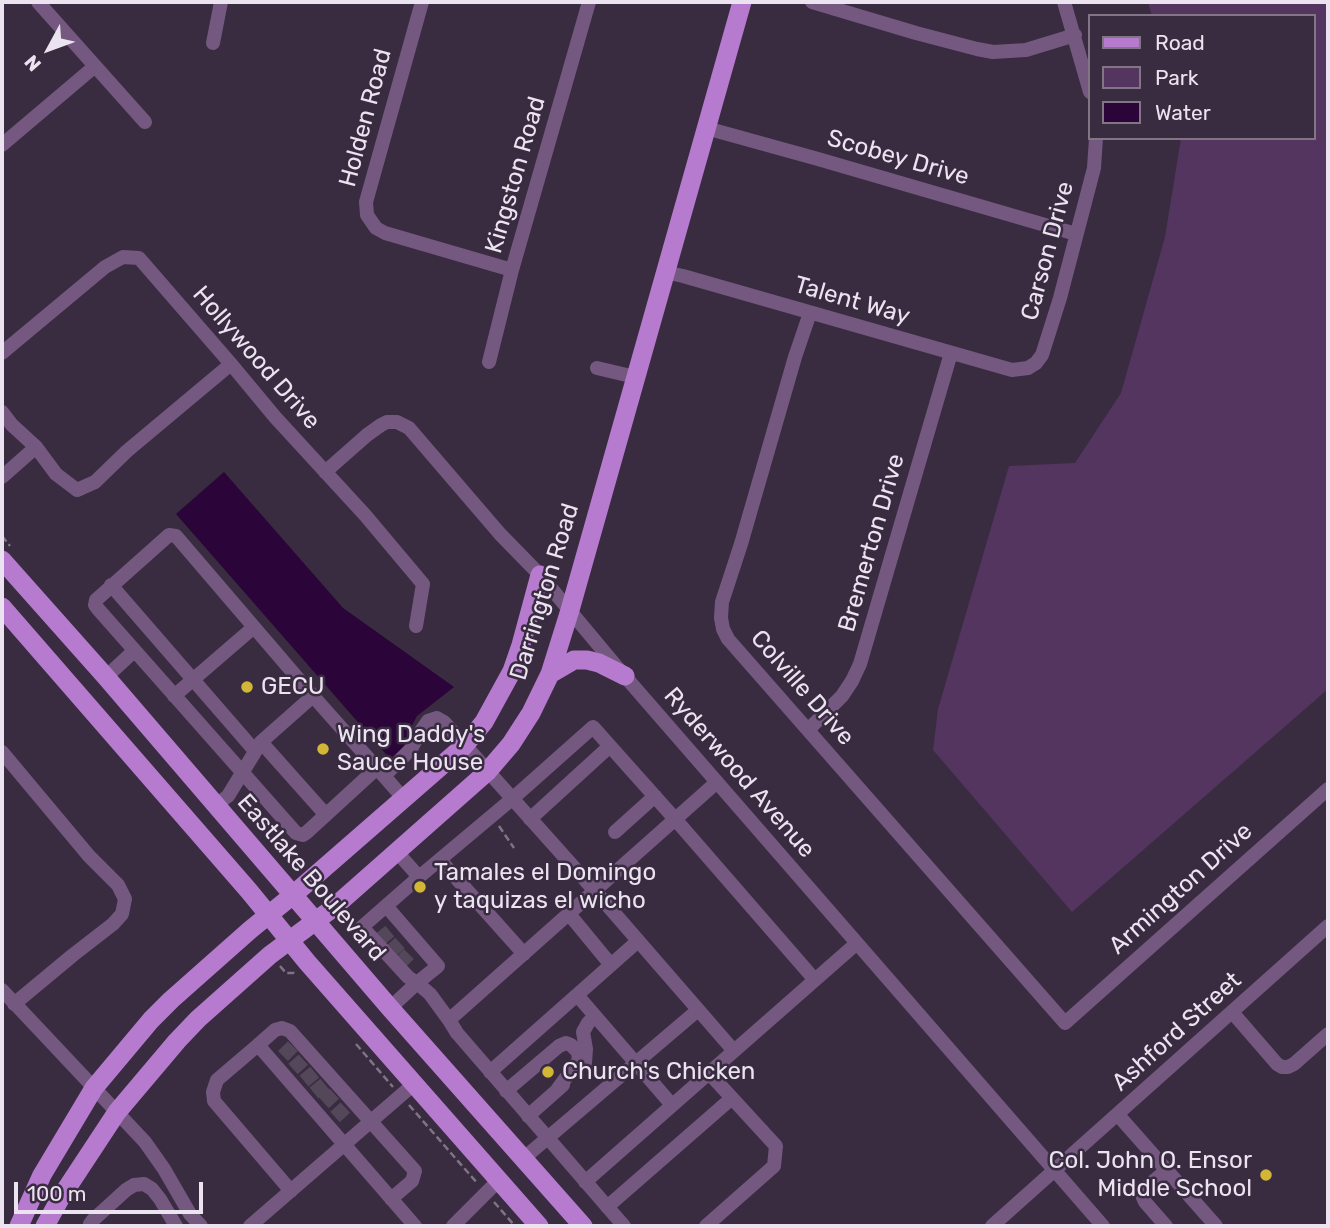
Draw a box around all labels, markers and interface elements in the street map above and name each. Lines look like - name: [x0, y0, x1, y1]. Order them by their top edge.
- north arrow: [14, 14, 84, 84]
- legend: [1088, 14, 1316, 140]
- text: Road: [1155, 30, 1205, 55]
- street label: Holden Road: [334, 46, 398, 190]
- text: N: [20, 50, 46, 76]
- text: Park: [1155, 65, 1199, 90]
- street label: Kingston Road: [480, 93, 552, 257]
- text: Water: [1155, 100, 1211, 125]
- street label: Scobey Drive: [824, 124, 972, 192]
- street label: Carson Drive: [1016, 178, 1080, 324]
- street label: Talent Way: [791, 271, 913, 331]
- street label: Hollywood Drive: [186, 281, 326, 435]
- street label: Bremerton Drive: [833, 451, 911, 635]
- street label: Darrington Road: [504, 500, 586, 684]
- street label: Colville Drive: [744, 624, 860, 752]
- place label: GECU: [261, 673, 325, 701]
- marker: GECU: [239, 679, 255, 695]
- street label: Ryderwood Avenue: [657, 682, 821, 864]
- place label: Wing Daddy's Sauce House: [337, 721, 485, 777]
- marker: Wing Daddy's Sauce House: [315, 741, 331, 757]
- street label: Eastlake Boulevard: [231, 789, 391, 967]
- street label: Armington Drive: [1104, 817, 1258, 961]
- place label: Tamales el Domingo y taquizas el wicho: [434, 859, 656, 915]
- marker: Tamales el Domingo y taquizas el wicho: [412, 879, 428, 895]
- street label: Ashford Street: [1106, 966, 1248, 1098]
- place label: Church's Chicken: [562, 1058, 755, 1086]
- marker: Church's Chicken: [540, 1064, 556, 1080]
- place label: Col. John O. Ensor Middle School: [1048, 1147, 1252, 1203]
- marker: Col. John O. Ensor Middle School: [1258, 1167, 1274, 1183]
- scale bar: [18, 1168, 206, 1212]
- text: 100 m: [27, 1181, 86, 1206]

